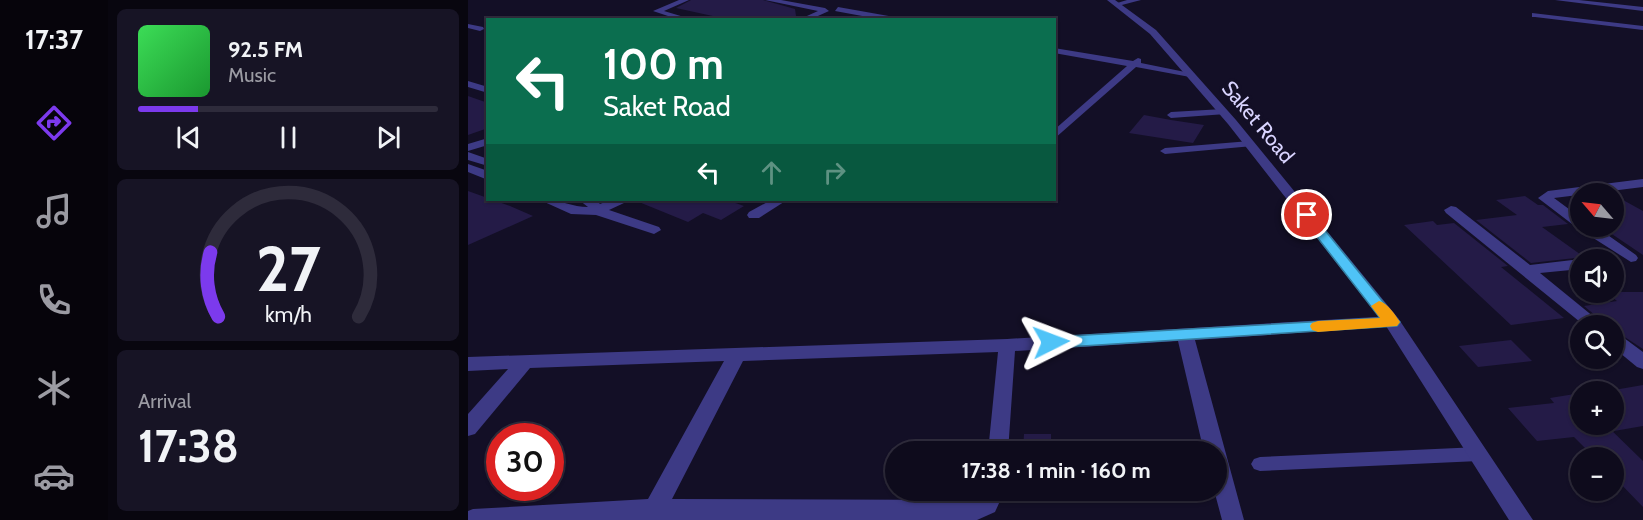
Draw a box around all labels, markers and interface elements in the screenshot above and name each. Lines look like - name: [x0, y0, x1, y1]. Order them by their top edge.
- text: 17:37: [25, 23, 83, 56]
- text: 92.5 FM: [228, 36, 303, 63]
- text: 100 m: [603, 38, 724, 90]
- icon: left: [504, 42, 582, 120]
- text: Music: [228, 63, 276, 87]
- street label: Saket Road: [1217, 76, 1300, 168]
- text: Saket Road: [603, 90, 731, 123]
- icon: directions: [33, 102, 75, 144]
- icon: previous: [172, 121, 205, 154]
- icon: pause: [272, 121, 305, 154]
- icon: next: [372, 121, 405, 154]
- icon: left: [692, 156, 725, 189]
- icon: ahead: [755, 156, 788, 189]
- icon: right: [818, 156, 851, 189]
- north arrow: [1570, 183, 1624, 237]
- map controls: [1570, 183, 1624, 501]
- pin: [1281, 189, 1332, 240]
- icon: music: [33, 190, 75, 232]
- icon: arrive: [1290, 198, 1323, 231]
- text: 27: [256, 231, 321, 307]
- button: sound: [1570, 249, 1624, 303]
- icon: phone: [33, 279, 75, 321]
- text: km/h: [265, 301, 311, 327]
- position arrow: [1019, 310, 1083, 374]
- button: search: [1570, 315, 1624, 369]
- icon: climate: [33, 367, 75, 409]
- button: +: [1570, 381, 1624, 435]
- text: Arrival: [138, 389, 191, 413]
- text: 17:38: [138, 419, 239, 473]
- speed limit sign: 30: [486, 423, 564, 501]
- button: −: [1570, 447, 1624, 501]
- icon: car: [33, 455, 75, 497]
- text: 17:38 · 1 min · 160 m: [961, 457, 1151, 484]

